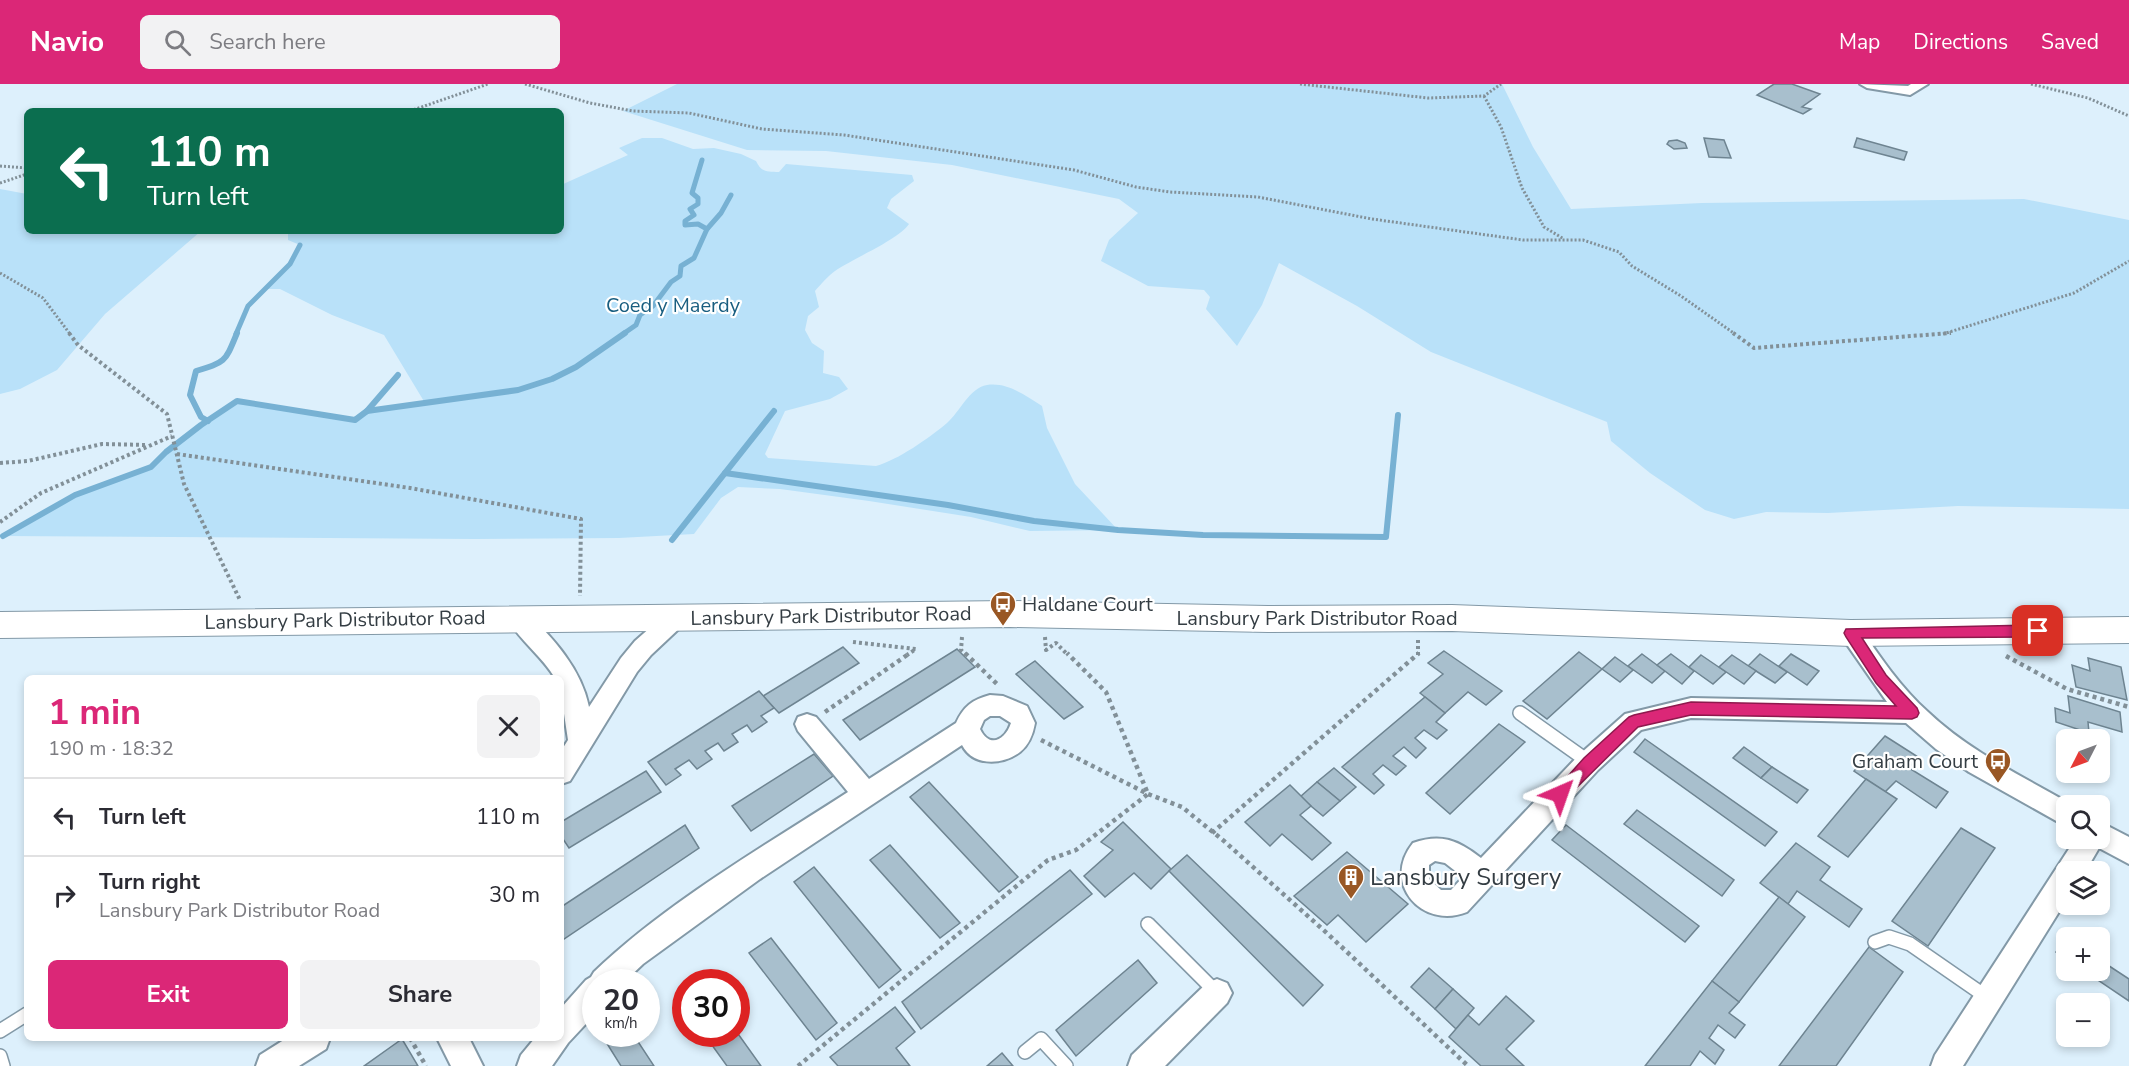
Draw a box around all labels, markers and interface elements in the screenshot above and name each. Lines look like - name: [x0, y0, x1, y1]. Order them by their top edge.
- search box: [140, 15, 560, 69]
- text: Navio: [30, 23, 104, 61]
- icon: search: [161, 26, 194, 59]
- text: Search here: [209, 27, 326, 57]
- text: Map: [1839, 28, 1880, 56]
- text: Directions: [1913, 28, 2008, 56]
- text: Saved: [2041, 28, 2099, 56]
- text: 110 m: [147, 124, 271, 181]
- icon: left: [48, 132, 126, 210]
- text: Turn left: [147, 178, 248, 215]
- park label: Coed y Maerdy: [606, 292, 741, 319]
- bus stop icon: Haldane Court: [988, 589, 1018, 627]
- place label: Haldane Court: [1022, 591, 1154, 618]
- street label: Lansbury Park Distributor Road: [690, 600, 972, 632]
- street label: Lansbury Park Distributor Road: [204, 604, 486, 636]
- street label: Lansbury Park Distributor Road: [1176, 605, 1458, 632]
- pin: [2012, 605, 2063, 656]
- icon: arrive: [2021, 614, 2054, 647]
- text: 1 min: [48, 688, 141, 737]
- button: close: [477, 695, 540, 758]
- north arrow: [2056, 729, 2110, 783]
- map controls: [2056, 729, 2110, 1047]
- text: 190 m · 18:32: [48, 735, 174, 762]
- bus stop icon: Graham Court: [1983, 746, 2013, 784]
- place label: Graham Court: [1852, 748, 1979, 775]
- position arrow: [1528, 762, 1592, 826]
- button: search: [2056, 795, 2110, 849]
- icon: left: [48, 801, 81, 834]
- text: Turn left: [99, 802, 186, 832]
- text: 110 m: [476, 802, 540, 832]
- place label: Lansbury Surgery: [1370, 861, 1562, 893]
- button: layers: [2056, 861, 2110, 915]
- building icon: Lansbury Surgery: [1336, 862, 1366, 900]
- text: Turn right: [99, 867, 200, 897]
- icon: right: [48, 879, 81, 912]
- text: 30 m: [489, 880, 540, 910]
- text: Lansbury Park Distributor Road: [99, 897, 380, 924]
- button: +: [2056, 927, 2110, 981]
- button: Exit: [48, 960, 288, 1029]
- button: Share: [300, 960, 540, 1029]
- speed limit sign: 30: [672, 969, 750, 1047]
- text: 20: [603, 980, 639, 1021]
- button: −: [2056, 993, 2110, 1047]
- text: km/h: [604, 1013, 638, 1033]

